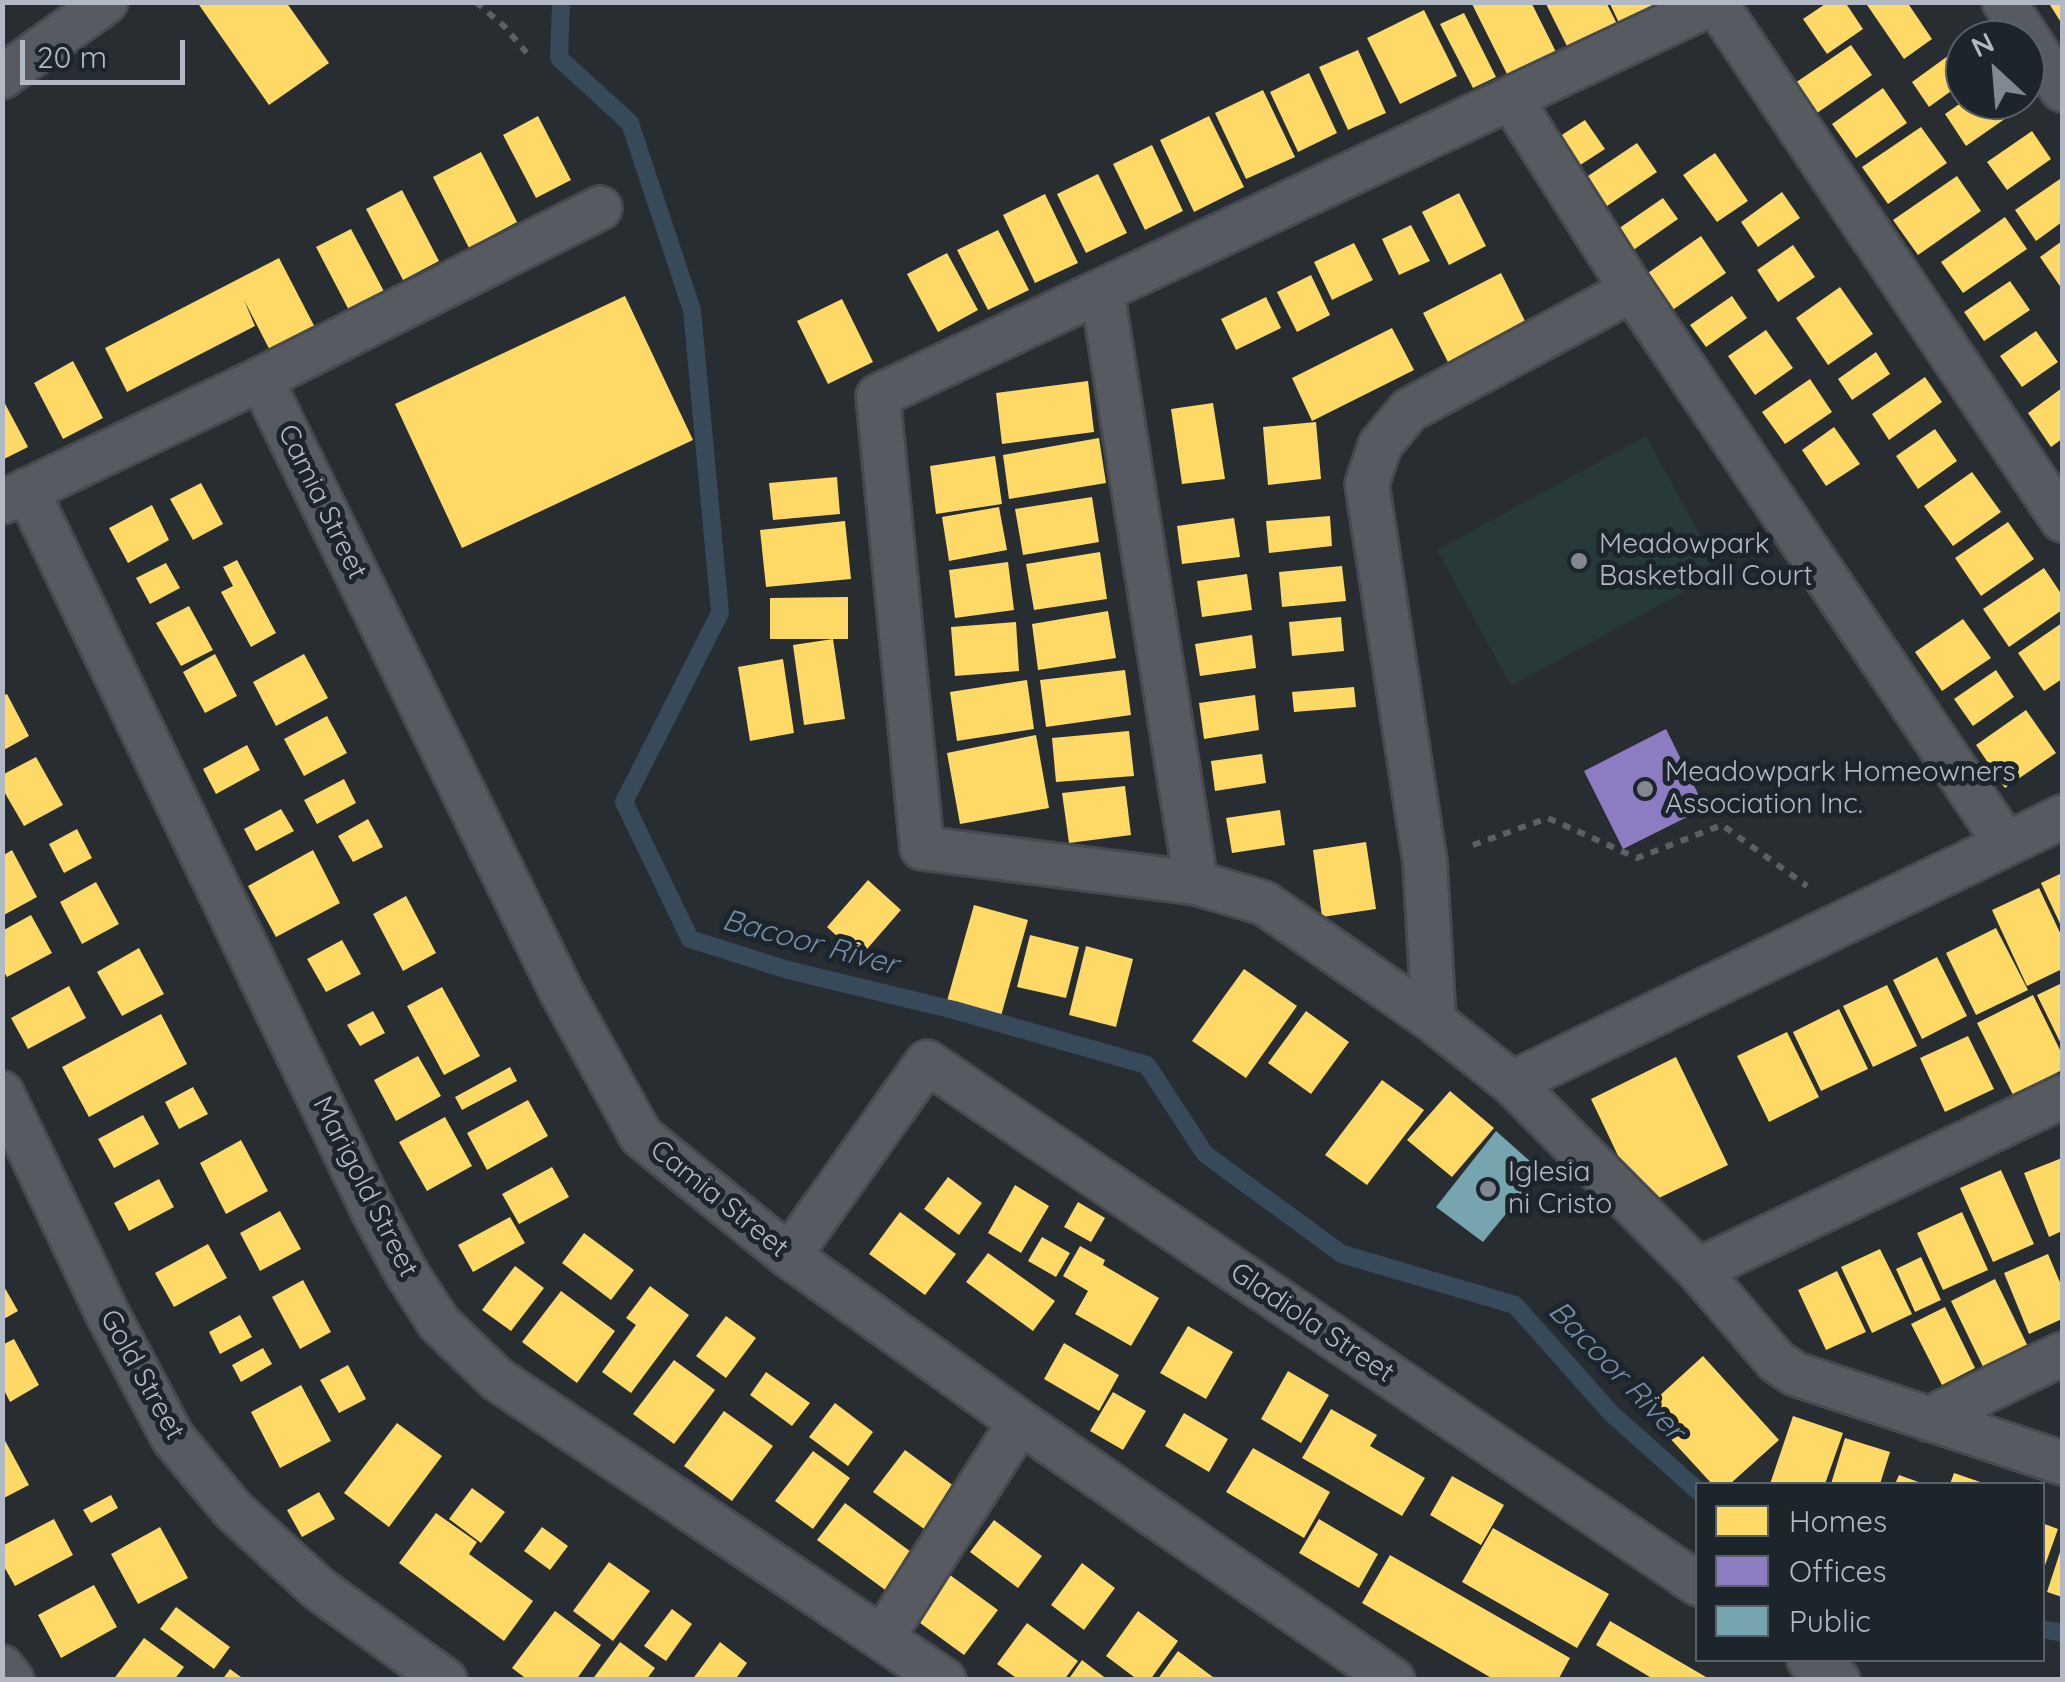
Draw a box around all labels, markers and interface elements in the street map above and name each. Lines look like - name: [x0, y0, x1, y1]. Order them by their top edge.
- scale bar: [25, 20, 190, 82]
- north arrow: [1945, 20, 2045, 120]
- text: N: [1966, 24, 1999, 65]
- text: 20 m: [37, 38, 107, 76]
- street label: Camia Street: [270, 419, 374, 585]
- place label: Meadowpark Basketball Court: [1599, 528, 1813, 594]
- marker: Meadowpark Basketball Court: [1568, 550, 1590, 572]
- place label: Meadowpark Homeowners Association Inc.: [1665, 756, 2016, 822]
- marker: Meadowpark Homeowners Association Inc.: [1634, 778, 1656, 800]
- water label: Bacoor River: [718, 902, 902, 984]
- street label: Marigold Street: [305, 1091, 425, 1283]
- street label: Camia Street: [643, 1133, 795, 1265]
- place label: Iglesia ni Cristo: [1508, 1156, 1612, 1222]
- marker: Iglesia ni Cristo: [1477, 1178, 1499, 1200]
- street label: Gladiola Street: [1224, 1256, 1400, 1390]
- water label: Bacoor River: [1541, 1294, 1691, 1448]
- street label: Gold Street: [92, 1304, 192, 1446]
- legend: [1695, 1482, 2045, 1662]
- text: Homes: [1789, 1502, 1887, 1540]
- text: Offices: [1789, 1552, 1887, 1590]
- text: Public: [1789, 1602, 1871, 1640]

